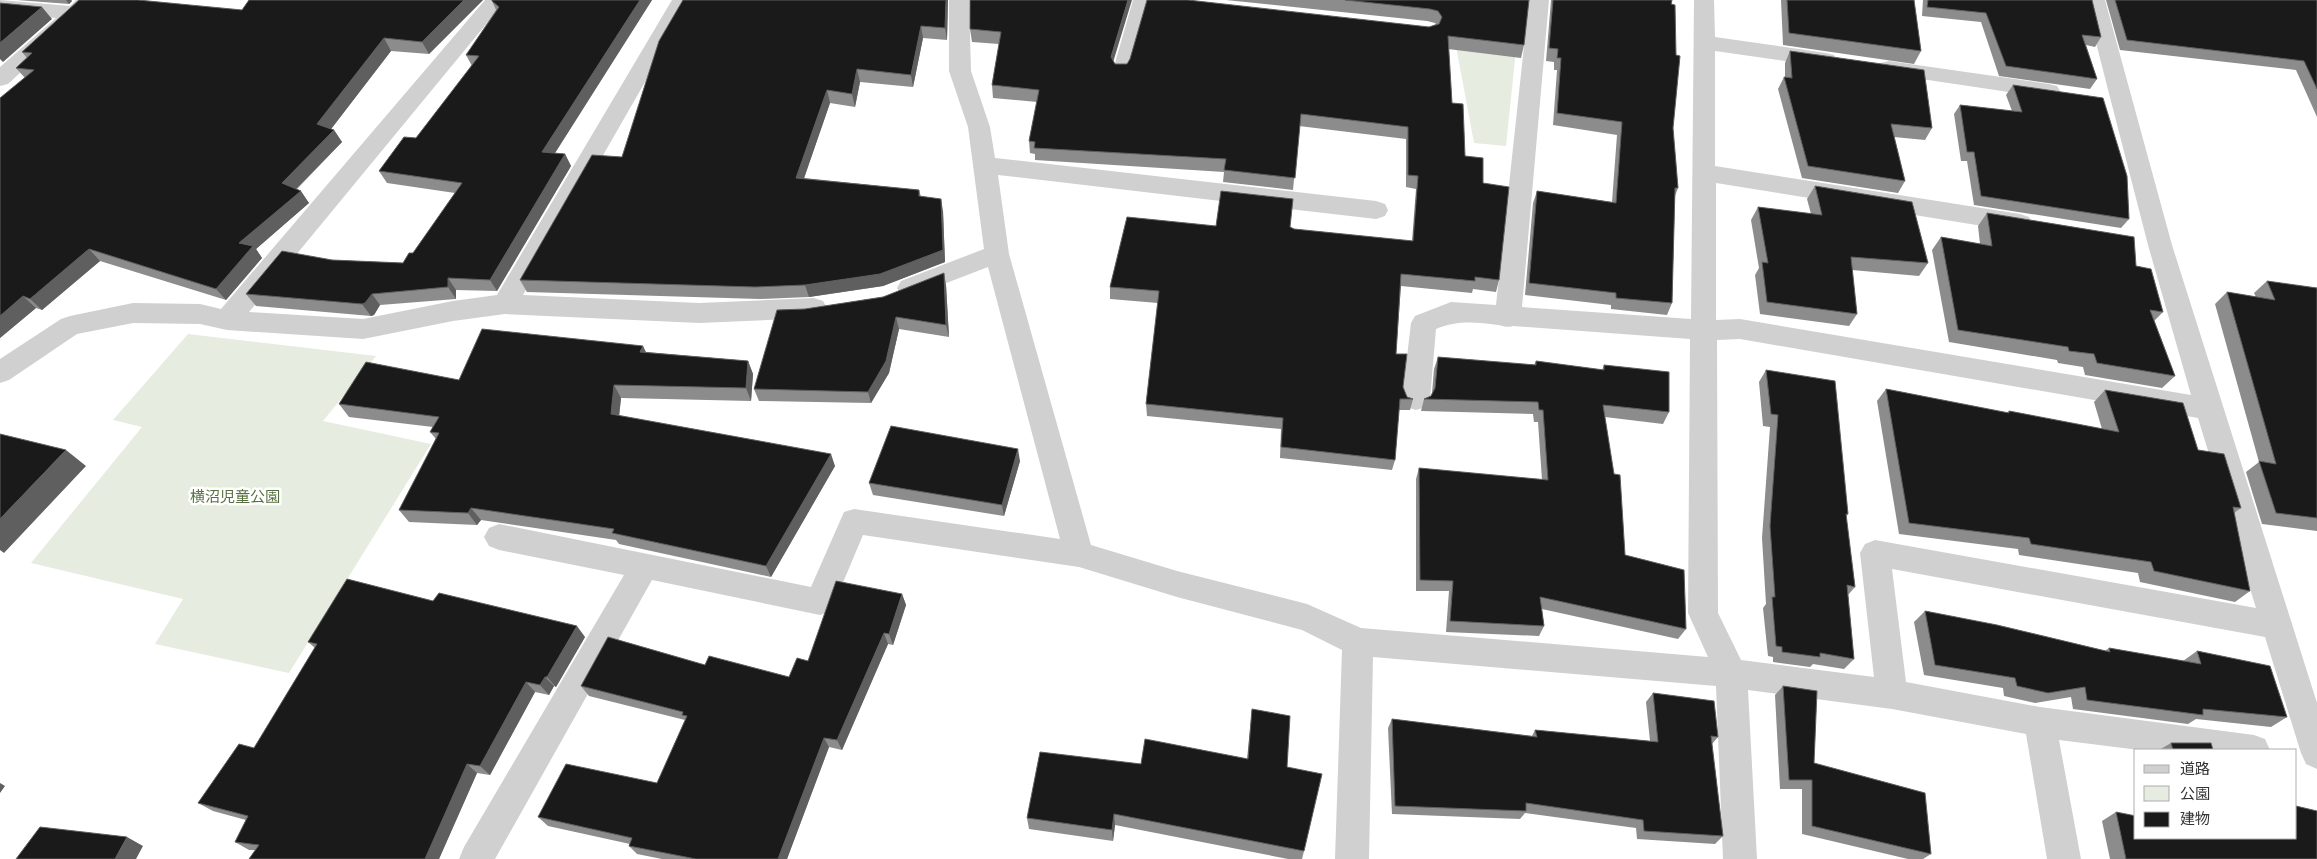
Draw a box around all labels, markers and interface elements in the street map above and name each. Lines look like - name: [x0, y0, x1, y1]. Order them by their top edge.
- park label: 横沼児童公園: [190, 488, 280, 506]
- legend: [2134, 749, 2297, 839]
- text: 道路: [2180, 760, 2210, 778]
- text: 公園: [2180, 785, 2210, 803]
- text: 建物: [2180, 810, 2210, 828]

